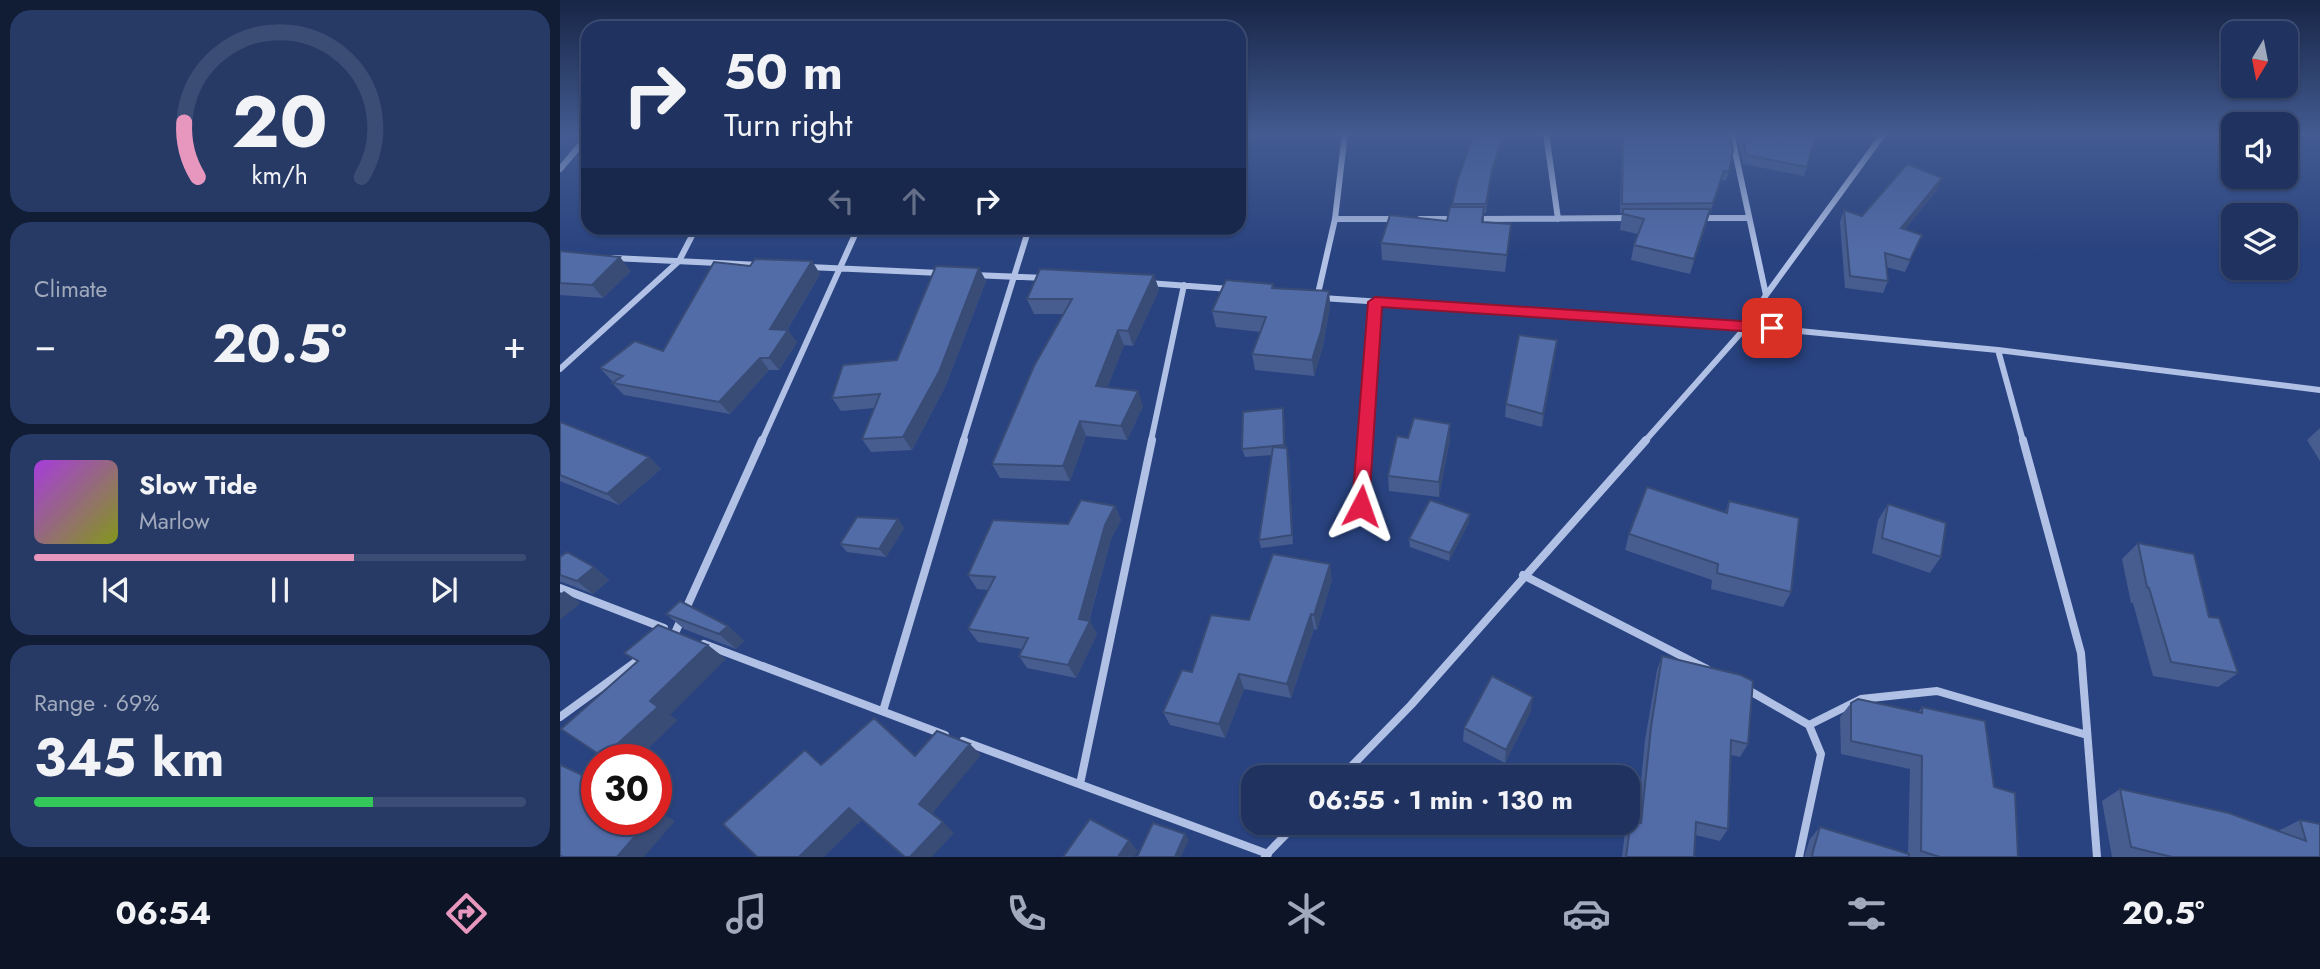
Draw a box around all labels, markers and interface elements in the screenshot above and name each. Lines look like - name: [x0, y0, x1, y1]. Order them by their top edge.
- north arrow: [2221, 21, 2298, 98]
- map controls: [2221, 21, 2298, 280]
- text: 50 m: [724, 37, 843, 107]
- icon: right: [609, 49, 700, 140]
- text: 20: [232, 69, 328, 174]
- text: Turn right: [724, 102, 853, 148]
- button: sound: [2221, 112, 2298, 189]
- text: km/h: [252, 157, 308, 193]
- icon: left: [822, 182, 860, 220]
- icon: ahead: [895, 182, 933, 220]
- icon: right: [968, 182, 1006, 220]
- button: layers: [2221, 203, 2298, 280]
- text: Climate: [34, 272, 107, 306]
- pin: [1742, 298, 1802, 358]
- text: 20.5°: [212, 306, 347, 382]
- icon: arrive: [1753, 309, 1791, 347]
- text: −: [34, 317, 56, 372]
- text: +: [503, 317, 526, 372]
- text: Slow Tide: [139, 466, 258, 504]
- position arrow: [1324, 469, 1398, 543]
- text: Marlow: [139, 504, 210, 538]
- icon: previous: [97, 571, 135, 609]
- icon: pause: [261, 571, 299, 609]
- icon: next: [425, 571, 463, 609]
- text: Range · 69%: [34, 686, 159, 720]
- text: 345 km: [34, 720, 224, 796]
- speed limit sign: 30: [581, 744, 672, 835]
- text: 06:55 · 1 min · 130 m: [1308, 781, 1573, 819]
- icon: directions: [442, 889, 491, 938]
- icon: music: [722, 889, 771, 938]
- icon: phone: [1002, 889, 1051, 938]
- icon: climate: [1282, 889, 1331, 938]
- icon: car: [1562, 889, 1611, 938]
- icon: filters: [1842, 889, 1891, 938]
- text: 06:54: [115, 890, 211, 936]
- text: 20.5°: [2122, 890, 2205, 936]

